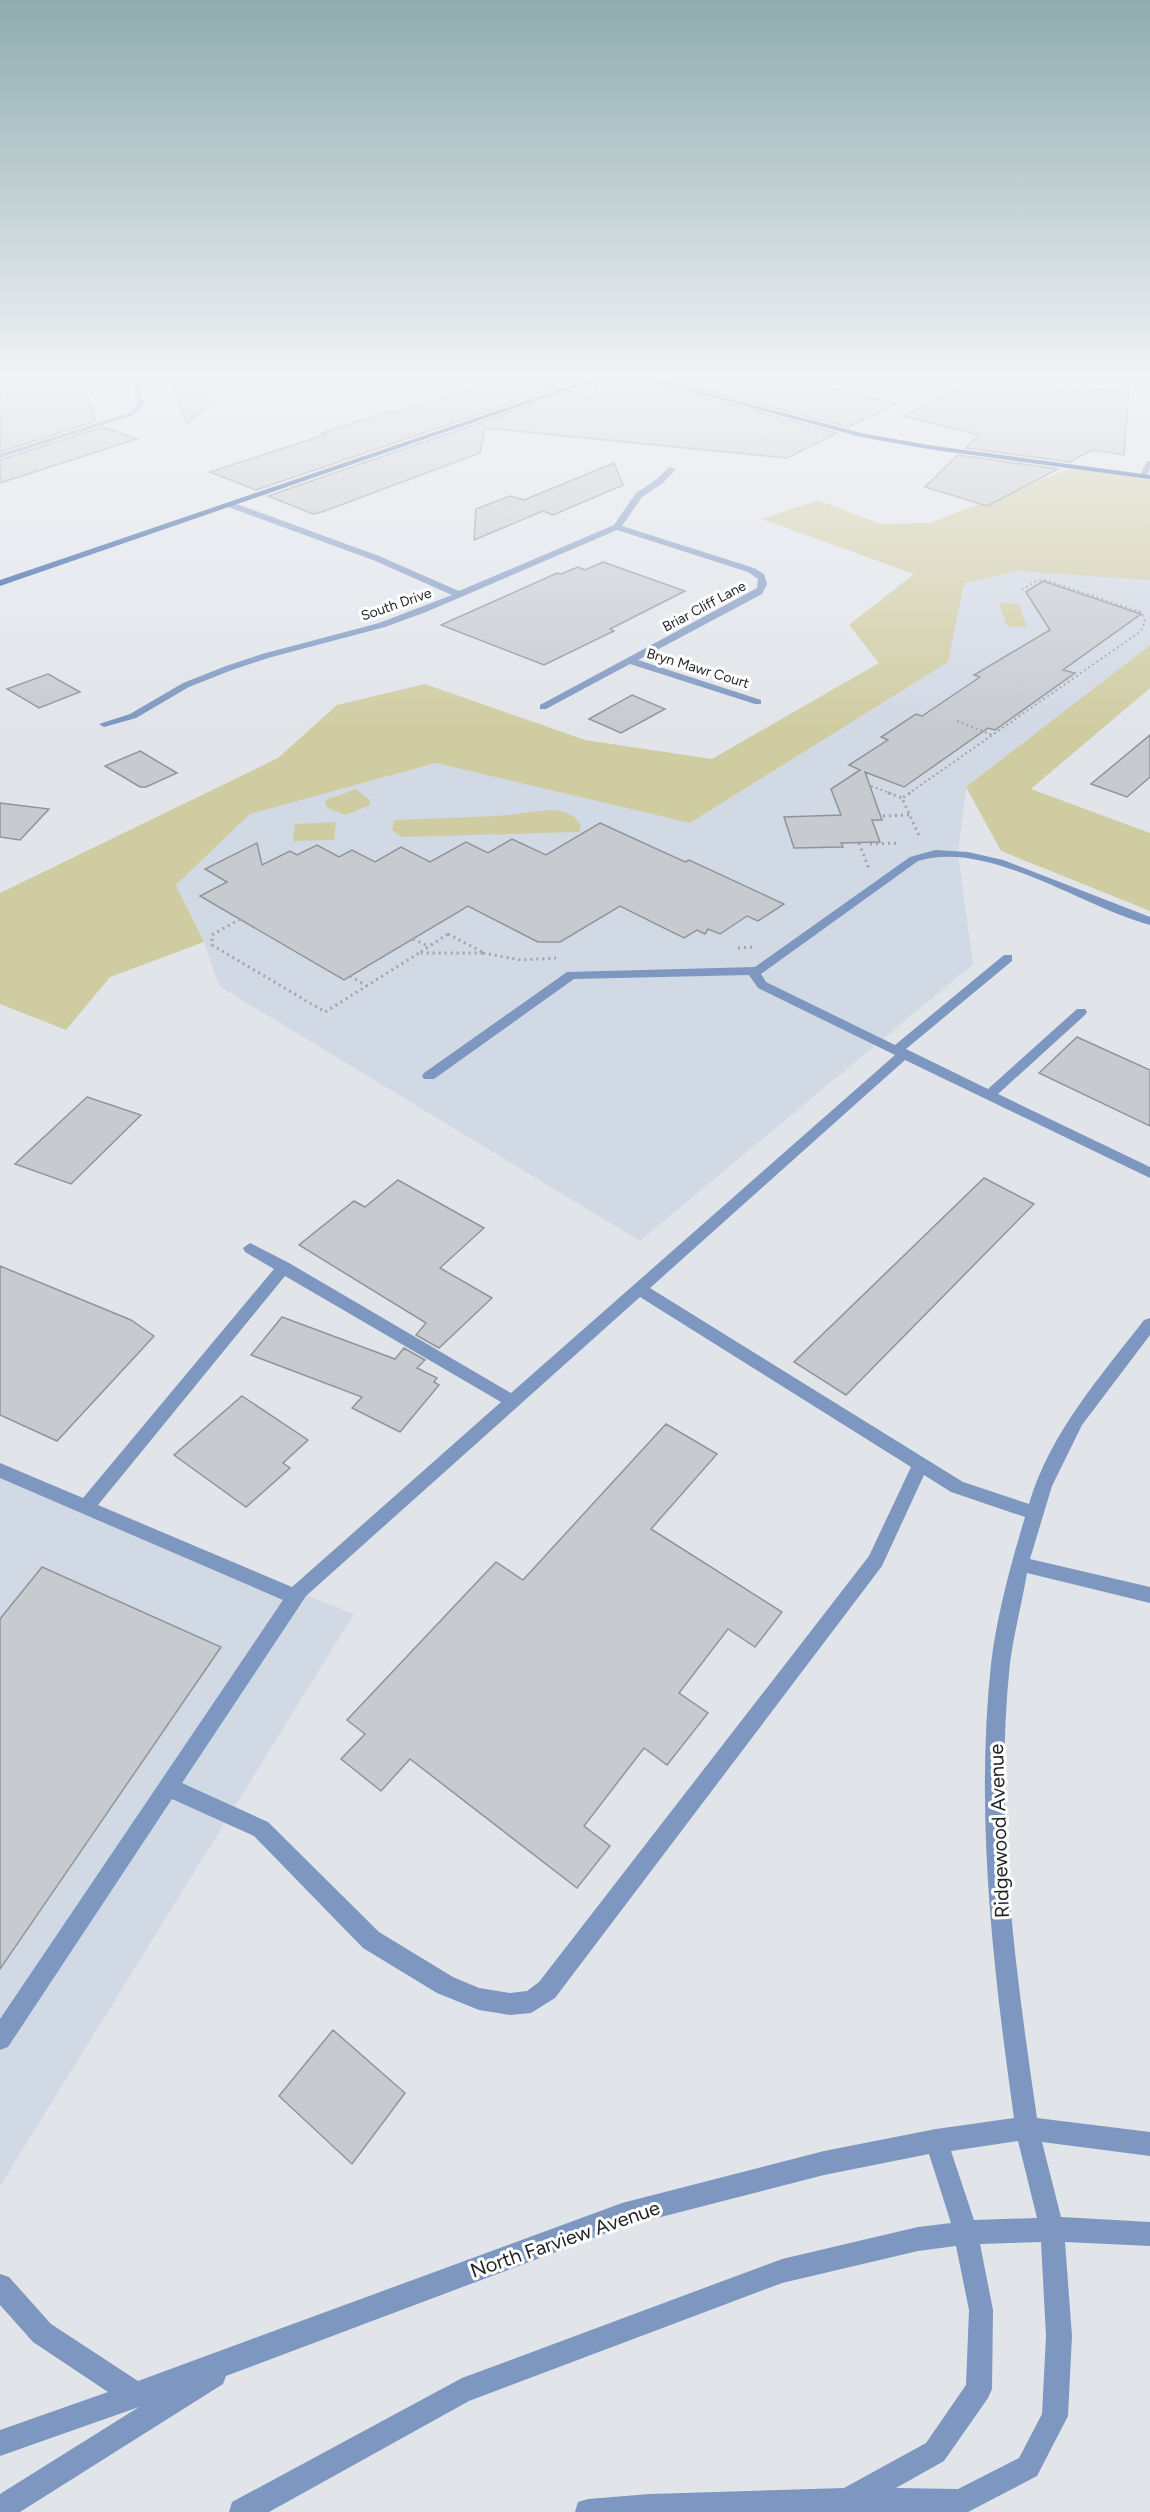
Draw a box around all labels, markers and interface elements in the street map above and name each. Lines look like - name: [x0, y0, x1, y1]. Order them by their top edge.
- street label: Briar Cliff Lane: [660, 577, 749, 636]
- street label: South Drive: [359, 584, 434, 624]
- street label: Bryn Mawr Court: [645, 645, 751, 692]
- street label: Ridgewood Avenue: [984, 1743, 1014, 1918]
- street label: North Farview Avenue: [467, 2195, 663, 2283]

